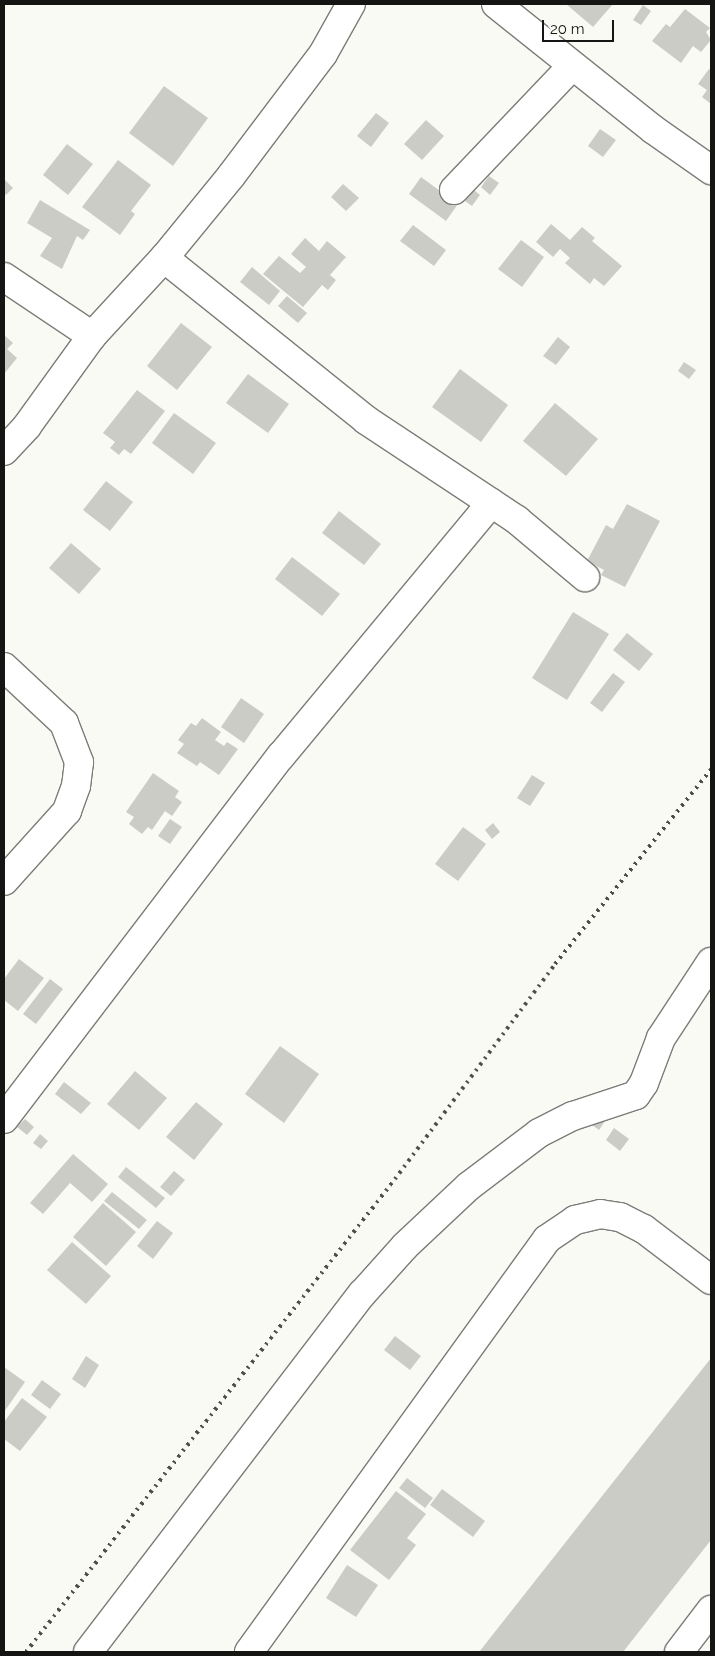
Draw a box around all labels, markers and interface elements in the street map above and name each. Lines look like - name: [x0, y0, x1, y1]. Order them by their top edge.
- scale bar: [545, 10, 618, 42]
- text: 20 m: [550, 20, 585, 38]

